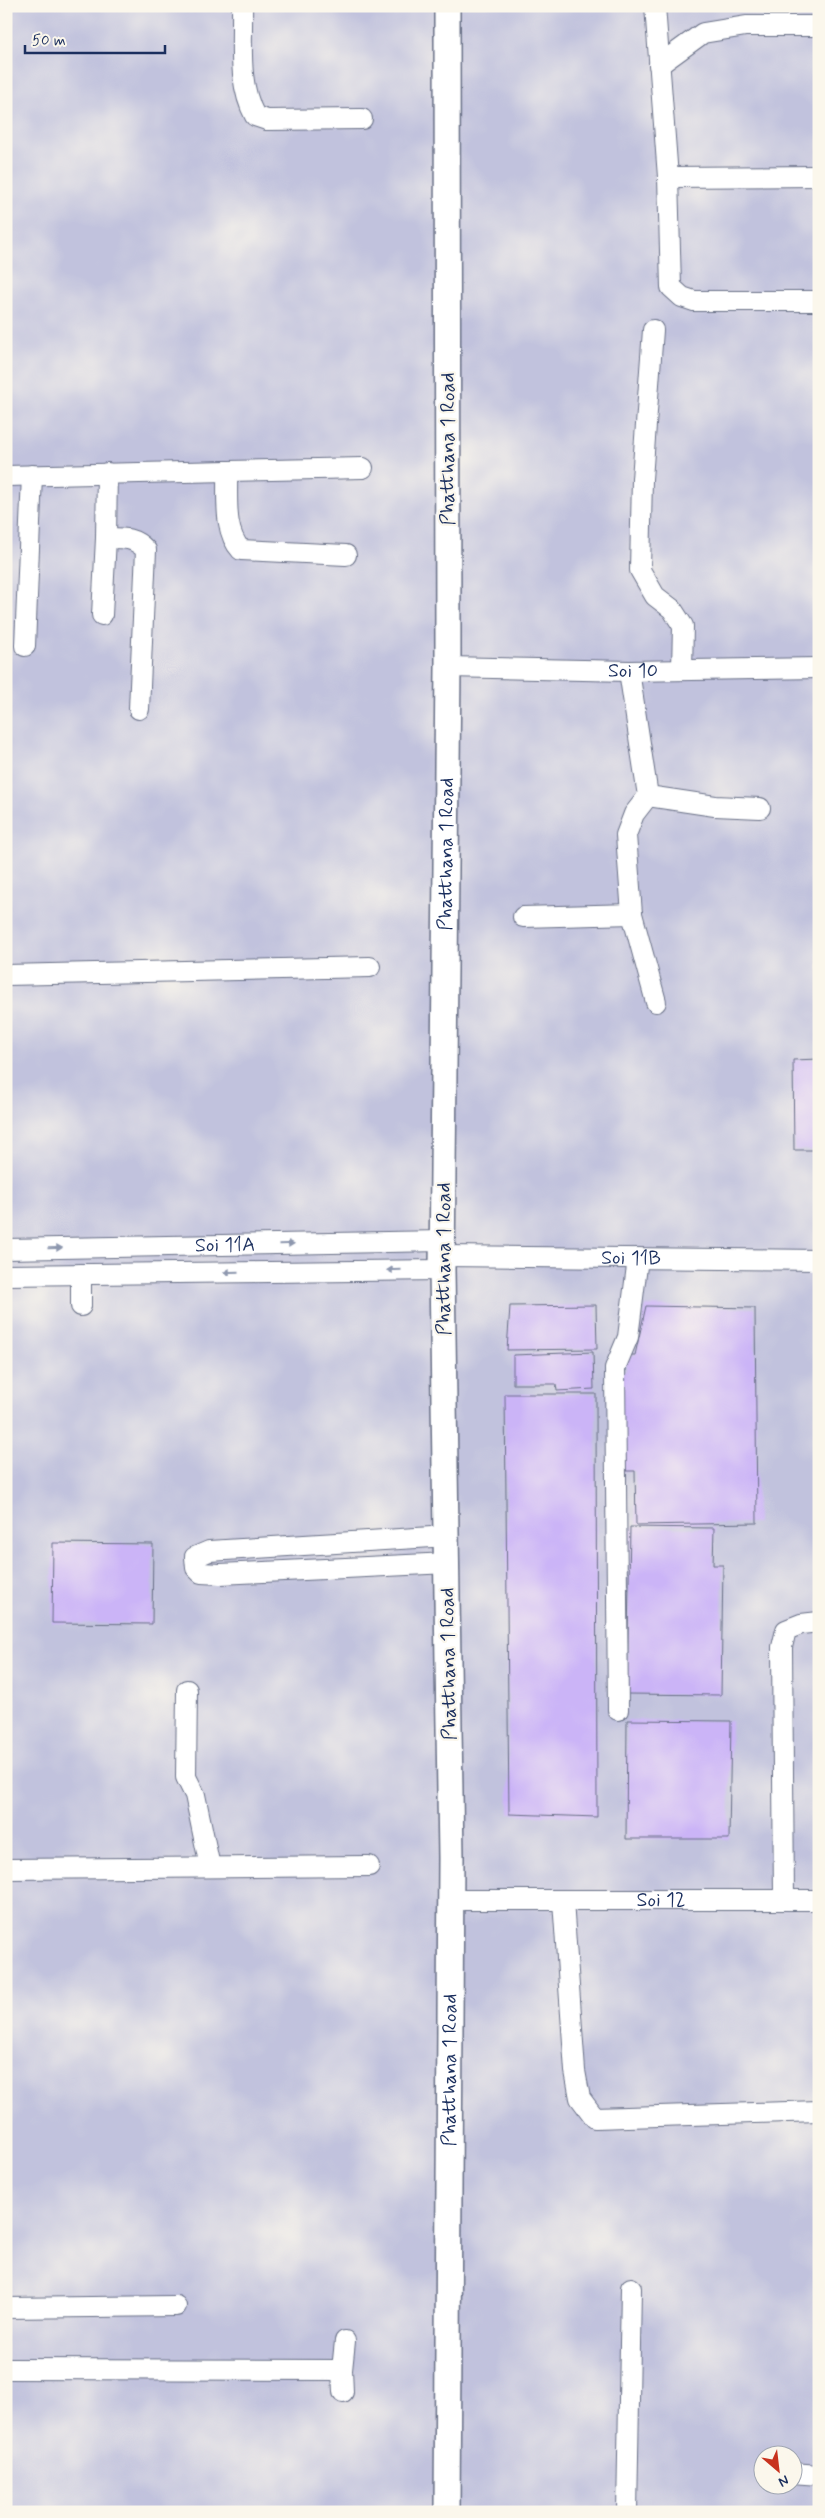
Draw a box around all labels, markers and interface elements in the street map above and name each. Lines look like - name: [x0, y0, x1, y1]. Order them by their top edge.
- scale bar: [25, 22, 165, 54]
- text: 50 m: [32, 31, 66, 51]
- street label: Phatthana 1 Road: [435, 373, 462, 525]
- street label: Soi 10: [608, 657, 658, 685]
- street label: Phatthana 1 Road: [432, 777, 460, 931]
- street label: Phatthana 1 Road: [431, 1183, 458, 1335]
- street label: Soi 11A: [195, 1231, 255, 1259]
- one-way arrow: [280, 1240, 296, 1248]
- one-way arrow: [47, 1244, 63, 1252]
- street label: Soi 11B: [601, 1244, 661, 1272]
- one-way arrow: [385, 1267, 401, 1275]
- one-way arrow: [223, 1268, 239, 1276]
- street label: Phatthana 1 Road: [434, 1587, 464, 1741]
- street label: Soi 12: [636, 1887, 686, 1914]
- street label: Phatthana 1 Road: [436, 1993, 464, 2147]
- north arrow: [752, 2446, 802, 2496]
- text: N: [775, 2470, 792, 2491]

